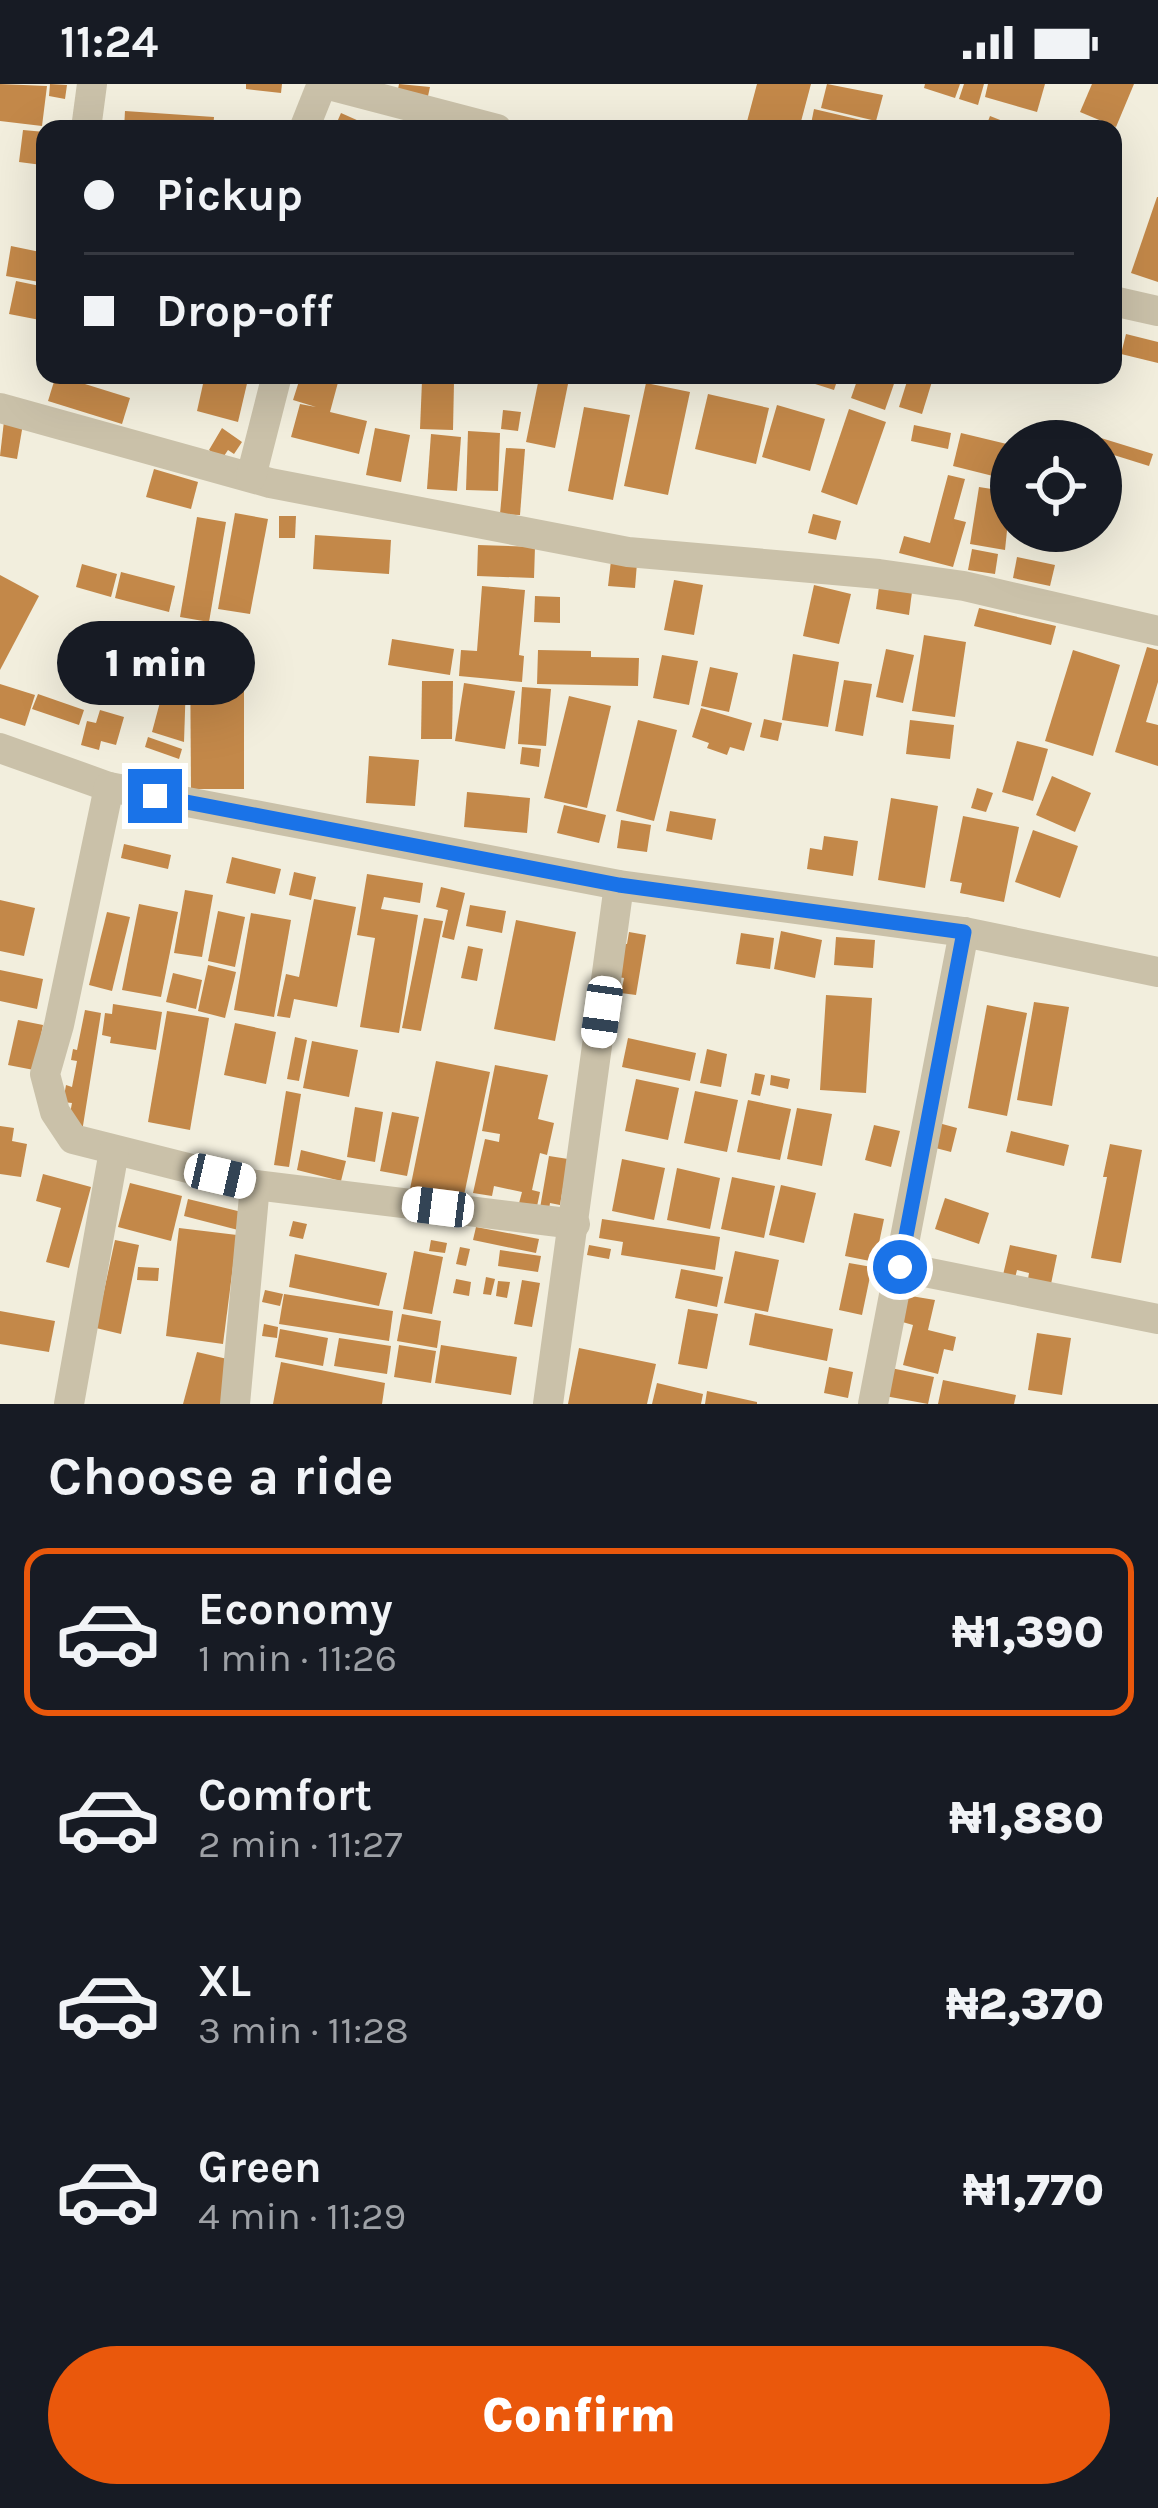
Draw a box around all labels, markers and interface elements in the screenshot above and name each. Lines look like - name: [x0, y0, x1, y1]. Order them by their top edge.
- text: 11:24: [60, 16, 158, 68]
- text: Pickup: [156, 169, 303, 221]
- text: Drop-off: [156, 285, 333, 337]
- map controls: [990, 420, 1122, 552]
- button: locate: [990, 420, 1122, 552]
- callout: 1 min: [56, 622, 254, 706]
- text: 1 min: [105, 640, 207, 686]
- route end: [128, 769, 182, 823]
- car: [579, 974, 625, 1050]
- car: [181, 1150, 259, 1202]
- car: [400, 1185, 476, 1229]
- route start: [873, 1240, 927, 1294]
- text: Choose a ride: [48, 1444, 394, 1508]
- icon: car: [54, 1578, 162, 1686]
- text: Economy: [198, 1583, 393, 1635]
- text: ₦1,390: [952, 1606, 1104, 1658]
- text: 1 min · 11:26: [198, 1635, 397, 1681]
- icon: car: [54, 1764, 162, 1872]
- text: Comfort: [198, 1769, 372, 1821]
- text: ₦1,880: [949, 1792, 1104, 1844]
- text: 2 min · 11:27: [198, 1821, 403, 1867]
- icon: car: [54, 1950, 162, 2058]
- text: XL: [198, 1955, 251, 2007]
- text: ₦2,370: [946, 1978, 1104, 2030]
- text: 3 min · 11:28: [198, 2007, 409, 2053]
- icon: car: [54, 2136, 162, 2244]
- text: Green: [198, 2141, 322, 2193]
- text: ₦1,770: [963, 2164, 1104, 2216]
- text: 4 min · 11:29: [198, 2193, 406, 2239]
- button: Confirm: [48, 2346, 1110, 2484]

